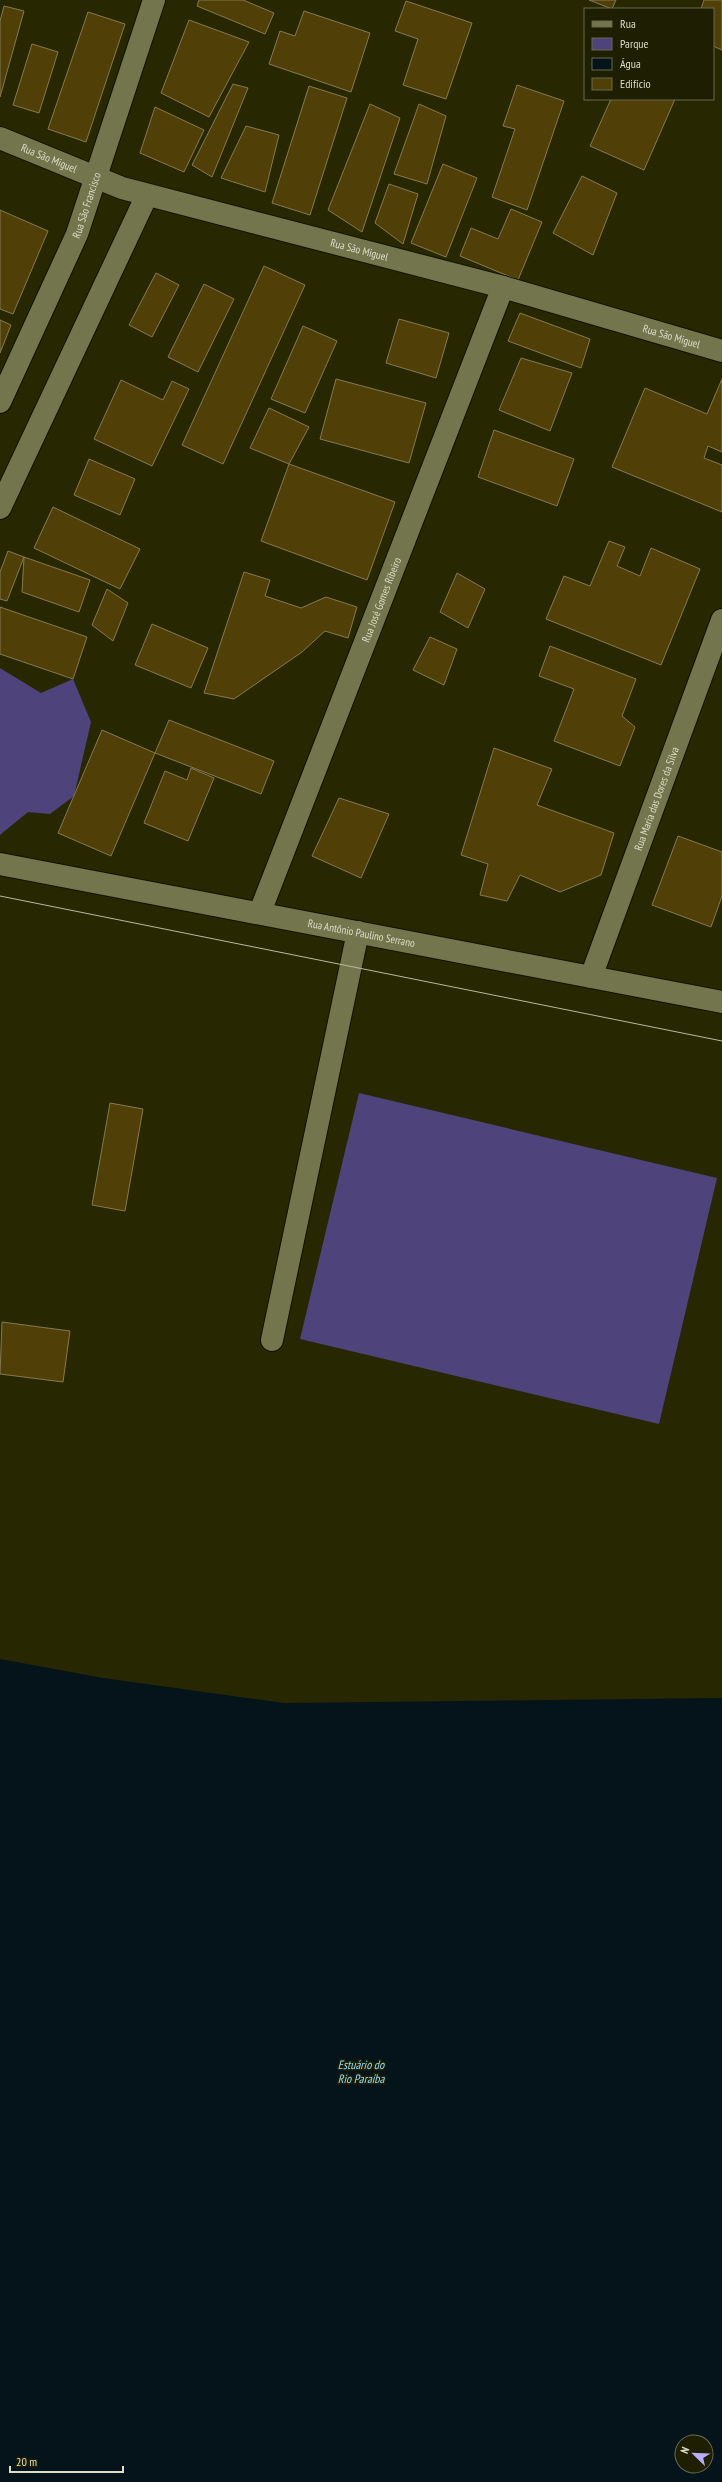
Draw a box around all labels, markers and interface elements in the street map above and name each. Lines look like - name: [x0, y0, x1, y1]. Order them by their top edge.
- legend: [584, 8, 714, 100]
- text: Rua: [620, 16, 636, 31]
- text: Parque: [620, 36, 649, 51]
- text: Água: [620, 56, 641, 71]
- text: Edifício: [620, 76, 651, 91]
- street label: Rua São Miguel: [19, 140, 79, 176]
- street label: Rua São Francisco: [69, 170, 104, 241]
- street label: Rua São Miguel: [329, 235, 390, 264]
- street label: Rua São Miguel: [641, 321, 702, 351]
- street label: Rua José Gomes Ribeiro: [359, 555, 404, 644]
- street label: Rua Maria das Dores da Silva: [631, 745, 682, 853]
- street label: Rua Antônio Paulino Serrano: [307, 916, 416, 950]
- water label: Estuário do Rio Paraíba: [338, 2057, 386, 2086]
- north arrow: [674, 2434, 714, 2474]
- text: N: [677, 2445, 692, 2456]
- scale bar: [10, 2448, 123, 2474]
- text: 20 m: [16, 2454, 37, 2469]

